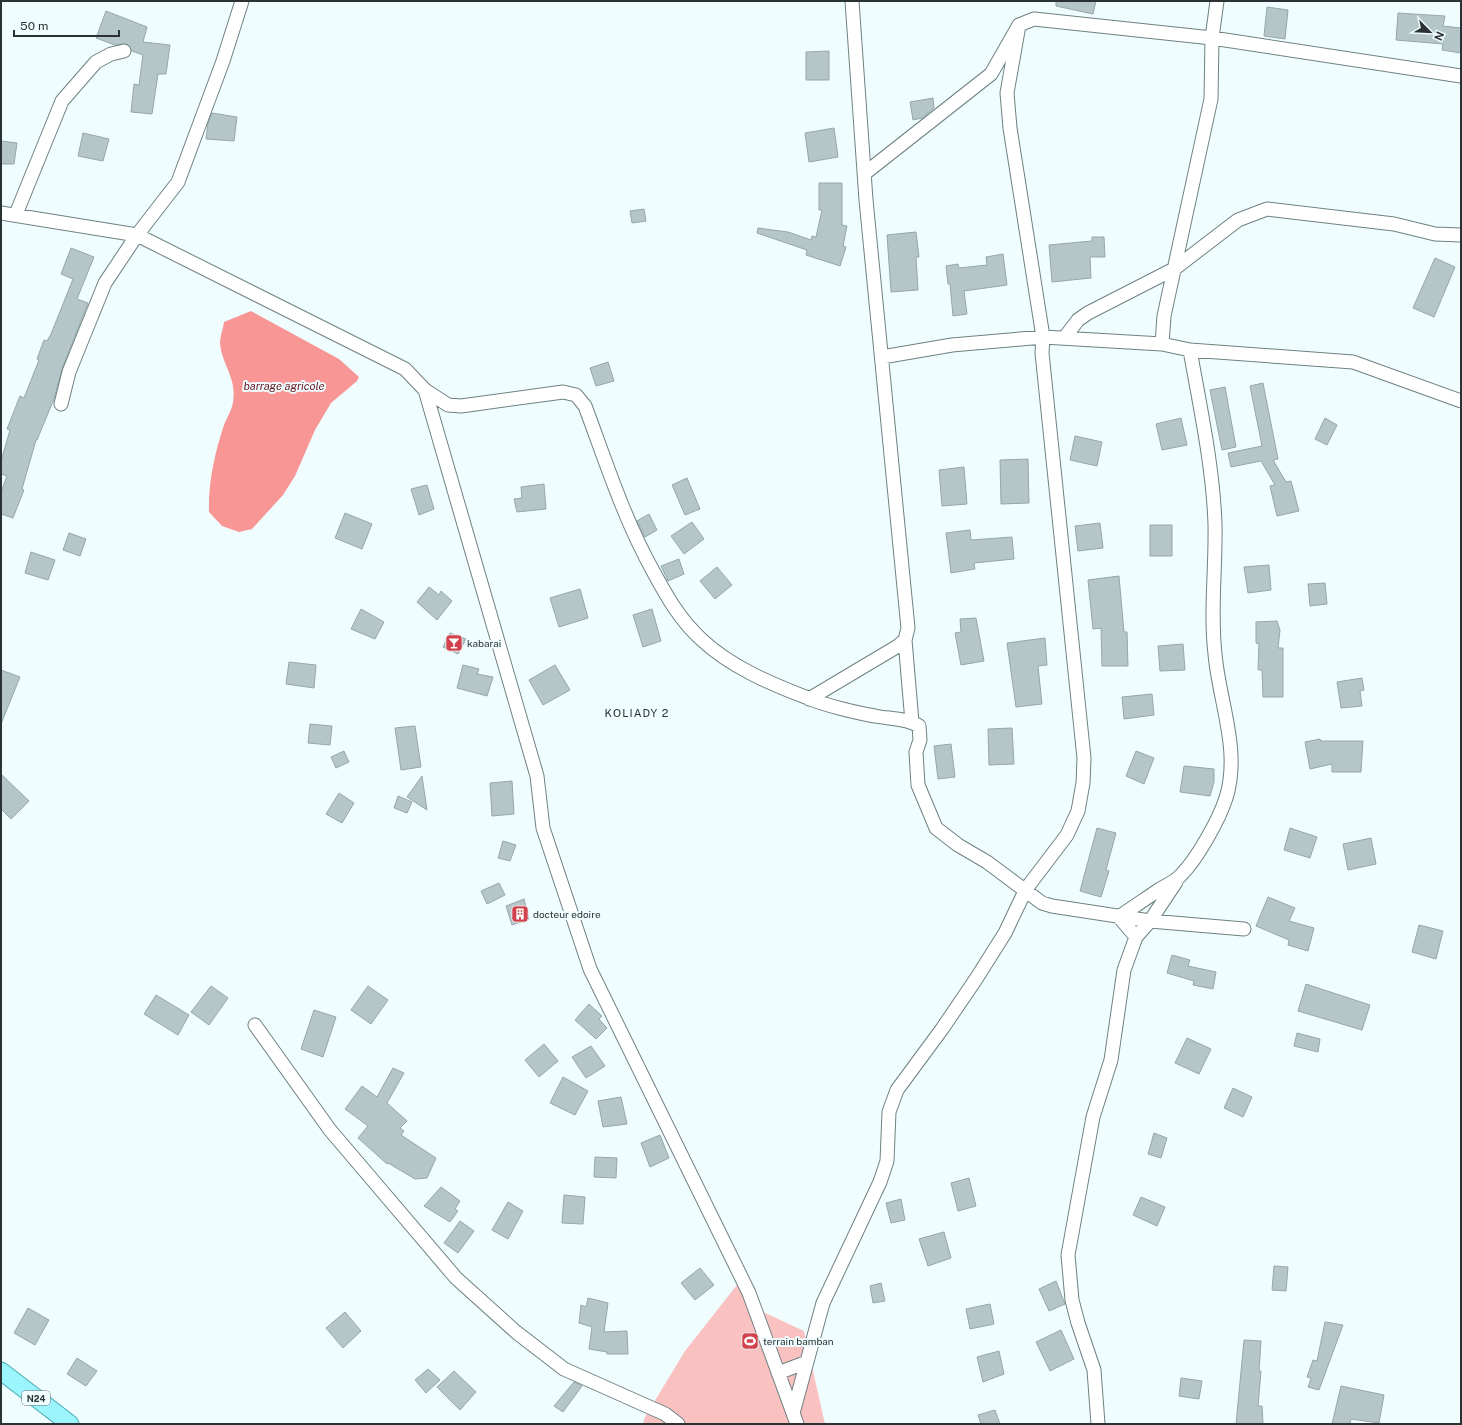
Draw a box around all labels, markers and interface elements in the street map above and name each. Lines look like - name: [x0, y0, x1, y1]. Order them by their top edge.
- scale bar: [14, 12, 119, 38]
- north arrow: [1410, 12, 1450, 52]
- text: 50 m: [20, 19, 48, 33]
- text: N: [1432, 30, 1446, 42]
- water label: barrage agricole: [244, 380, 325, 392]
- bar icon: kabarai: [444, 633, 464, 653]
- place label: kabarai: [467, 637, 501, 649]
- district label: KOLIADY 2: [605, 707, 669, 719]
- building icon: docteur edoire: [510, 904, 530, 924]
- place label: docteur edoire: [533, 908, 601, 920]
- sports icon: terrain bamban: [740, 1331, 760, 1351]
- place label: terrain bamban: [763, 1335, 834, 1347]
- road number: N24: [22, 1391, 50, 1405]

